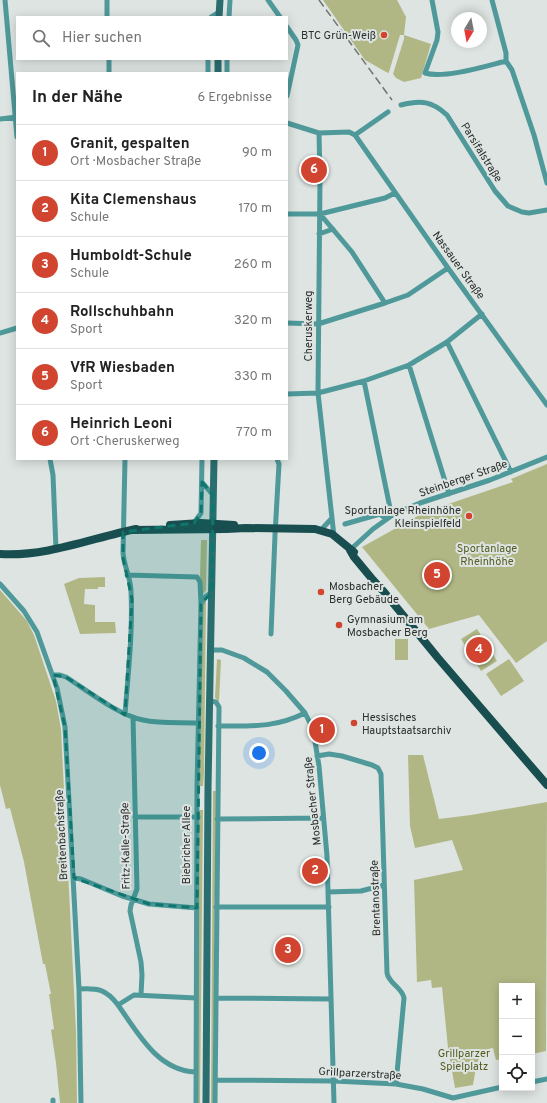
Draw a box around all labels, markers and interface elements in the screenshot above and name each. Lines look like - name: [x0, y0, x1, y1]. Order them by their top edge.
- north arrow: [451, 12, 487, 48]
- search box: [16, 16, 288, 60]
- icon: search: [30, 27, 52, 49]
- text: Hier suchen: [62, 29, 142, 48]
- place label: BTC Grün-Weiß: [301, 29, 376, 43]
- marker: BTC Grün-Weiß: [379, 30, 389, 40]
- text: In der Nähe: [32, 87, 123, 109]
- text: 6 Ergebnisse: [198, 90, 272, 106]
- street label: Parsifalstraße: [457, 120, 505, 185]
- text: Granit, gespalten: [70, 135, 190, 154]
- text: 1: [42, 145, 48, 161]
- text: 90 m: [242, 145, 272, 161]
- text: Ort · Mosbacher Straße: [70, 154, 201, 170]
- pin: 6: [301, 155, 327, 185]
- text: Kita Clemenshaus: [70, 191, 197, 210]
- text: 2: [41, 201, 49, 217]
- text: 170 m: [238, 201, 272, 217]
- text: Schule: [70, 210, 109, 226]
- street label: Nassauer Straße: [429, 229, 487, 302]
- text: Humboldt-Schule: [70, 247, 192, 266]
- text: 3: [41, 257, 49, 273]
- text: 260 m: [234, 257, 272, 273]
- text: Schule: [70, 266, 109, 282]
- street label: Cheruskerweg: [302, 291, 316, 361]
- text: Rollschuhbahn: [70, 303, 174, 322]
- text: 4: [41, 313, 49, 329]
- text: 320 m: [234, 313, 272, 329]
- text: Sport: [70, 322, 103, 338]
- text: VfR Wiesbaden: [70, 359, 175, 378]
- text: 5: [41, 369, 49, 385]
- text: 330 m: [234, 369, 272, 385]
- text: Sport: [70, 378, 103, 394]
- text: Heinrich Leoni: [70, 415, 172, 434]
- text: 6: [41, 425, 49, 441]
- text: 770 m: [236, 425, 272, 441]
- text: Ort · Cheruskerweg: [70, 434, 180, 450]
- street label: Steinberger Straße: [417, 457, 510, 501]
- place label: Sportanlage Rheinhöhe Kleinspielfeld: [344, 504, 461, 531]
- marker: Sportanlage Rheinhöhe Kleinspielfeld: [464, 511, 474, 521]
- park label: Sportanlage Rheinhöhe: [457, 542, 517, 569]
- pin: 5: [424, 560, 450, 590]
- place label: Mosbacher Berg Gebäude: [329, 580, 399, 607]
- marker: Mosbacher Berg Gebäude: [316, 587, 326, 597]
- place label: Gymnasium am Mosbacher Berg: [347, 613, 428, 640]
- marker: Gymnasium am Mosbacher Berg: [334, 620, 344, 630]
- pin: 4: [466, 635, 492, 665]
- place label: Hessisches Hauptstaatsarchiv: [362, 711, 452, 738]
- pin: 1: [309, 715, 335, 745]
- marker: Hessisches Hauptstaatsarchiv: [349, 718, 359, 728]
- your location: [249, 743, 269, 763]
- street label: Mosbacher Straße: [301, 756, 325, 846]
- street label: Breitenbachstraße: [53, 789, 71, 881]
- street label: Fritz-Kalle-Straße: [118, 802, 134, 890]
- street label: Biebricher Allee: [180, 806, 194, 884]
- pin: 2: [302, 856, 328, 886]
- street label: Brentanostraße: [368, 860, 384, 936]
- pin: 3: [275, 935, 301, 965]
- map controls: [499, 983, 535, 1091]
- button: +: [499, 983, 535, 1019]
- button: −: [499, 1019, 535, 1055]
- park label: Grillparzer Spielplatz: [438, 1047, 491, 1074]
- button: locate: [499, 1055, 535, 1091]
- street label: Grillparzerstraße: [318, 1065, 402, 1083]

